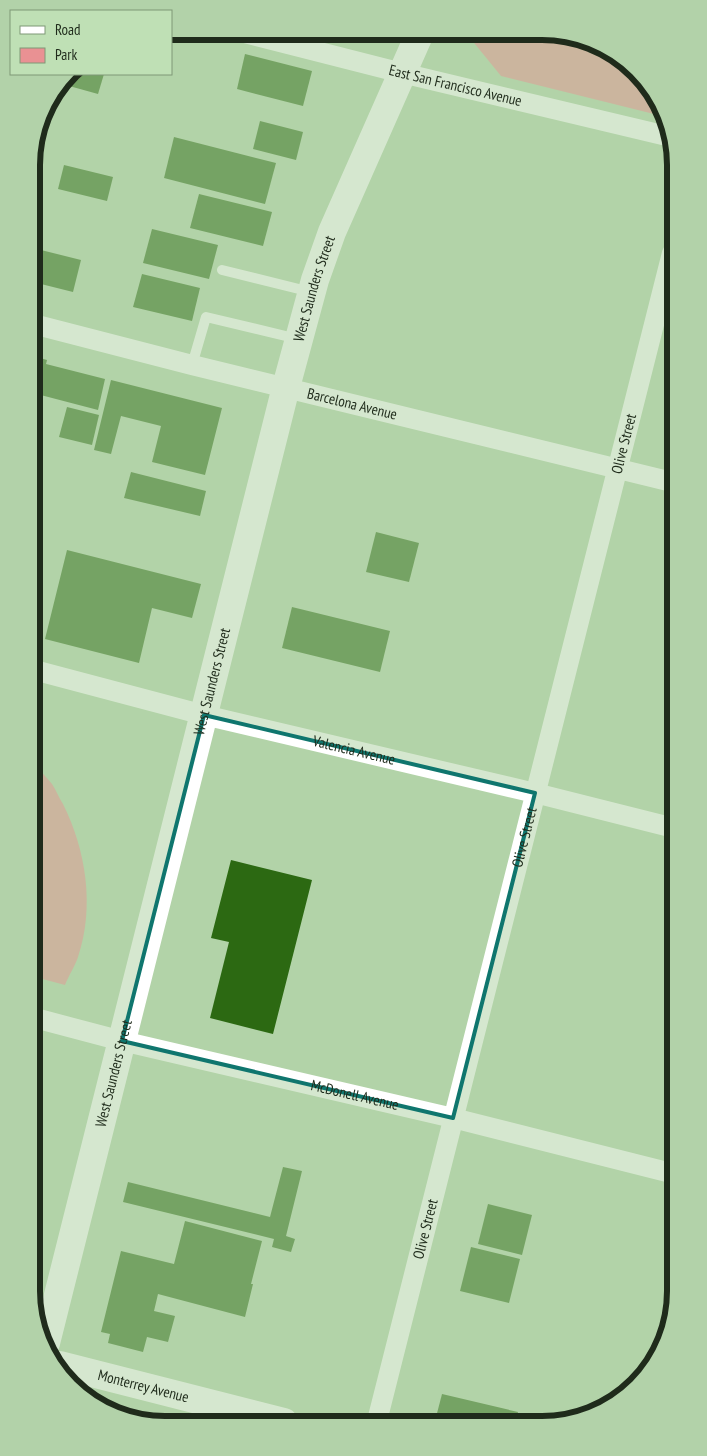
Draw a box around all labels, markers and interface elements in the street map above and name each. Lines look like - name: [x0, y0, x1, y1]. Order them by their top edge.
- legend: [10, 10, 172, 75]
- text: Road: [55, 20, 81, 39]
- text: Park: [55, 45, 77, 64]
- street label: East San Francisco Avenue: [387, 60, 524, 110]
- street label: West Saunders Street: [289, 233, 339, 344]
- street label: Barcelona Avenue: [305, 383, 399, 424]
- street label: Olive Street: [607, 412, 640, 476]
- street label: West Saunders Street: [189, 626, 234, 737]
- street label: Valencia Avenue: [310, 731, 397, 769]
- street label: Olive Street: [507, 805, 541, 869]
- street label: West Saunders Street: [91, 1018, 136, 1129]
- street label: McDonell Avenue: [309, 1075, 401, 1114]
- street label: Olive Street: [408, 1197, 442, 1261]
- street label: Monterrey Avenue: [96, 1365, 191, 1406]

